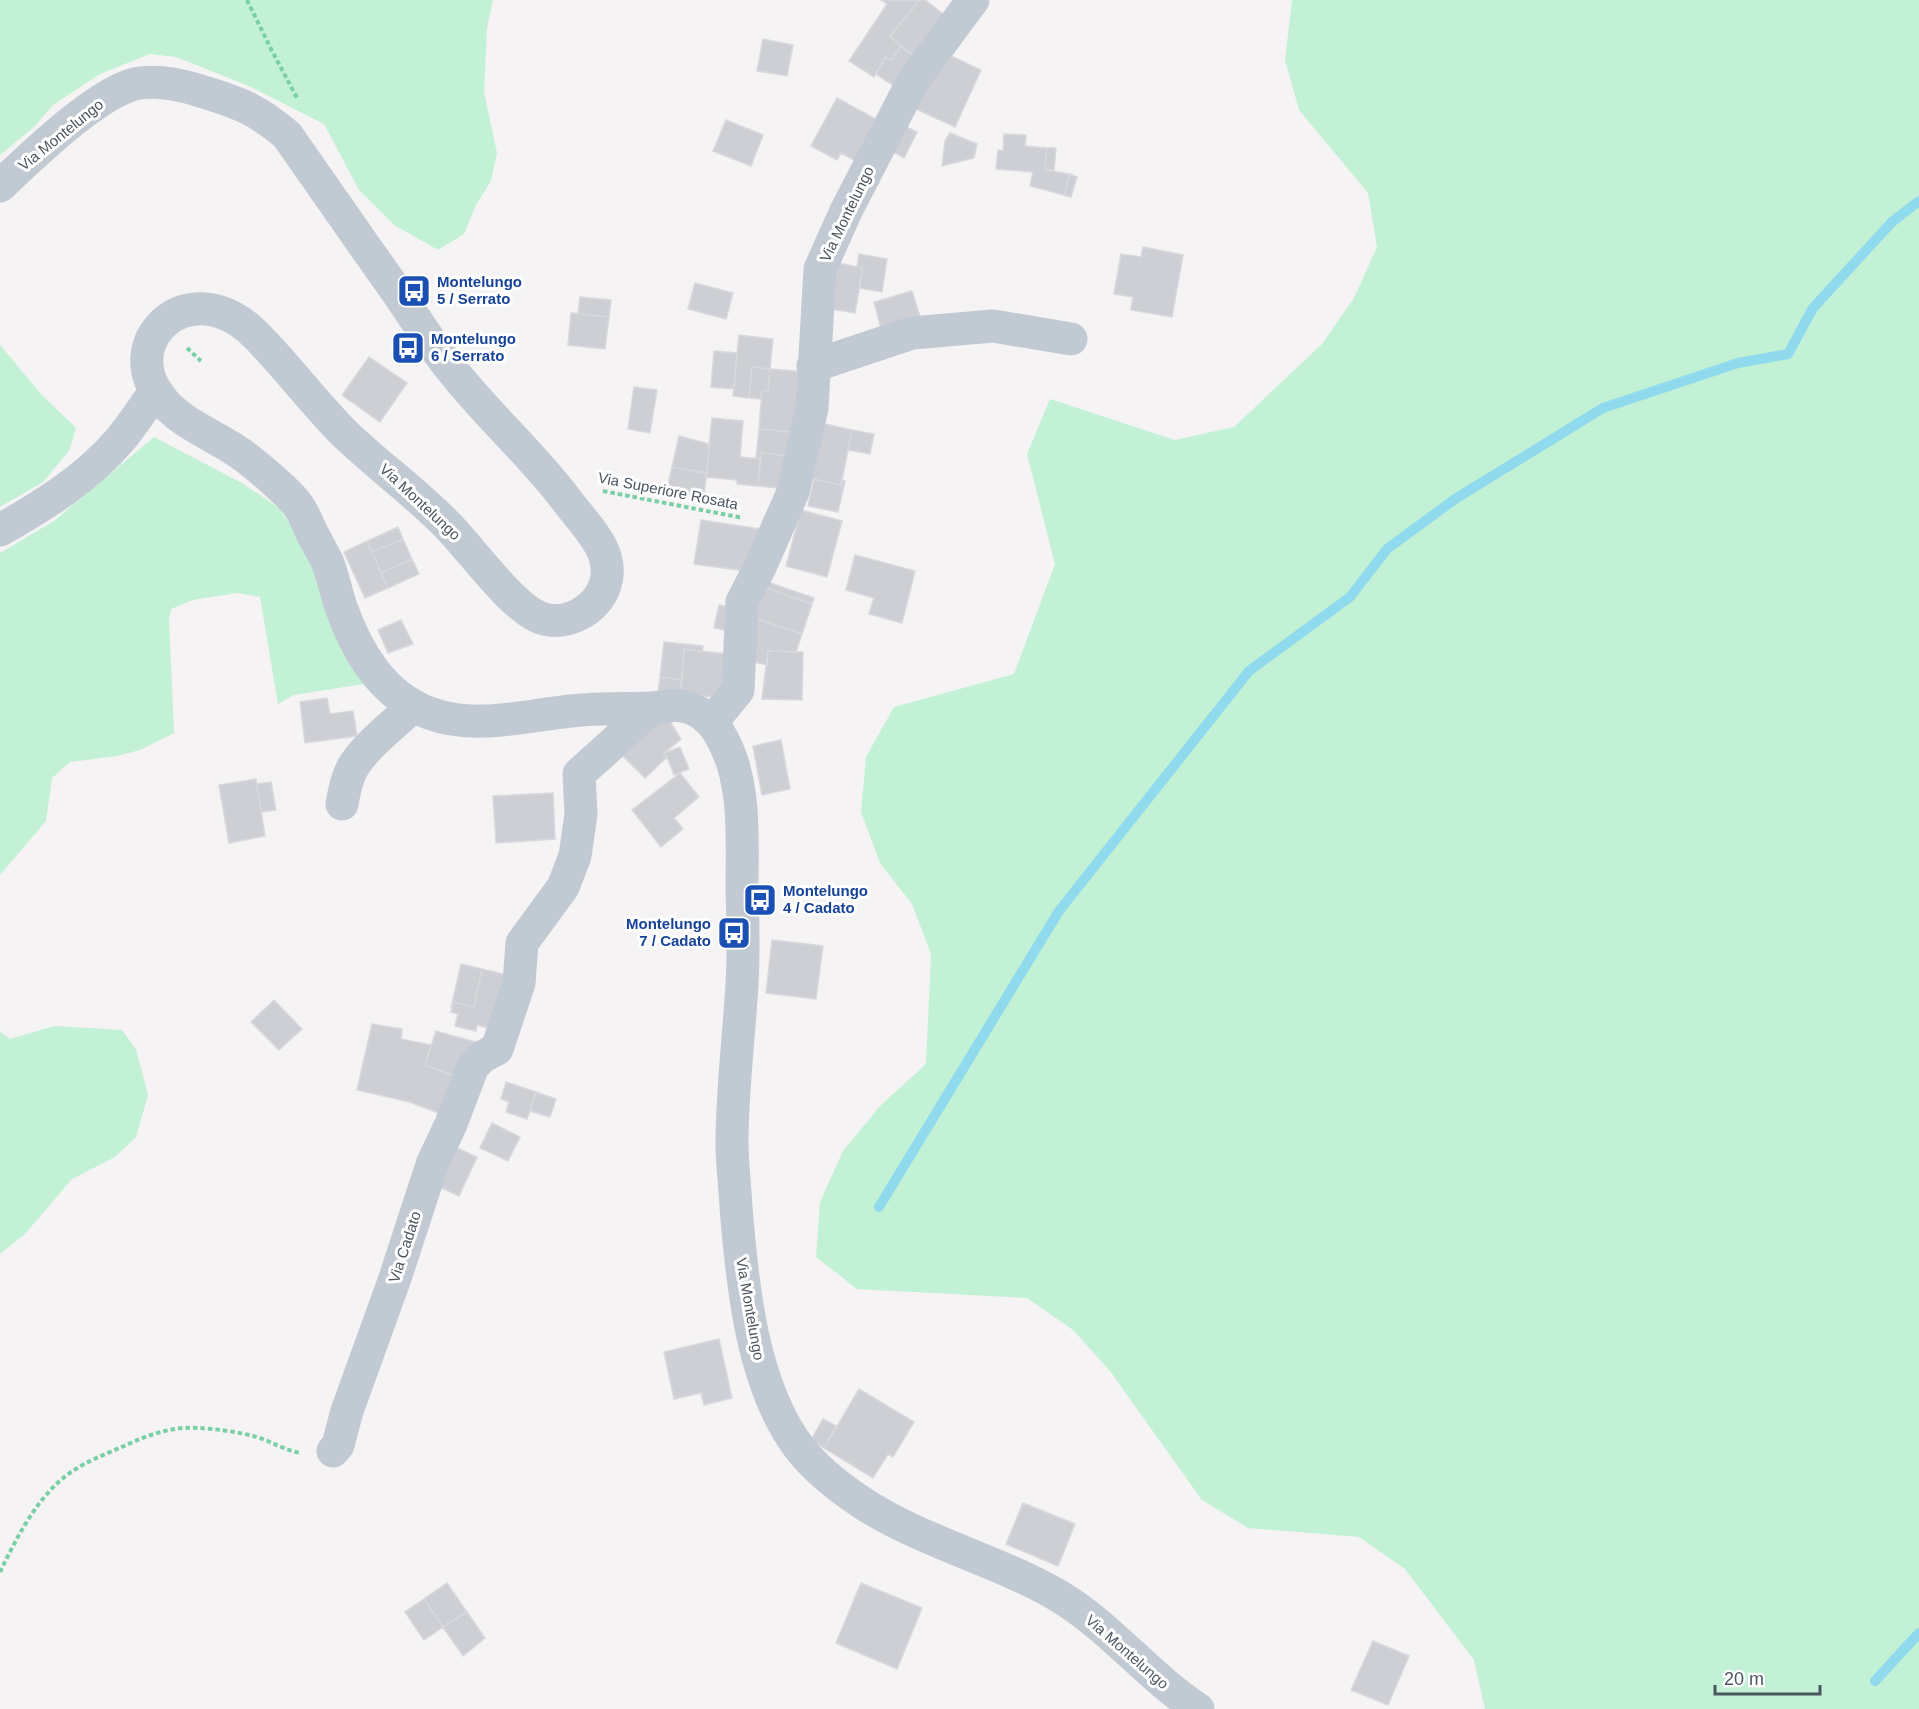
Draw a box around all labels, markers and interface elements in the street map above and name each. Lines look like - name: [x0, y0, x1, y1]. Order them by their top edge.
- street label: Via Montelungo: [15, 95, 106, 174]
- street label: Via Montelungo: [816, 163, 877, 264]
- bus stop icon: Montelungo 5 / Serrato: [396, 273, 432, 309]
- place label: Montelungo 5 / Serrato: [437, 273, 522, 307]
- bus stop icon: Montelungo 6 / Serrato: [390, 330, 426, 366]
- place label: Montelungo 6 / Serrato: [431, 330, 516, 364]
- street label: Via Montelungo: [377, 460, 464, 543]
- street label: Via Superiore Rosata: [597, 469, 740, 513]
- bus stop icon: Montelungo 4 / Cadato: [742, 882, 778, 918]
- place label: Montelungo 4 / Cadato: [783, 882, 868, 916]
- place label: Montelungo 7 / Cadato: [626, 915, 711, 949]
- bus stop icon: Montelungo 7 / Cadato: [716, 915, 752, 951]
- street label: Via Cadato: [385, 1209, 424, 1285]
- street label: Via Montelungo: [733, 1256, 768, 1362]
- street label: Via Montelungo: [1083, 1611, 1172, 1692]
- scale bar: [1715, 1658, 1820, 1696]
- text: 20 m: [1724, 1669, 1764, 1689]

